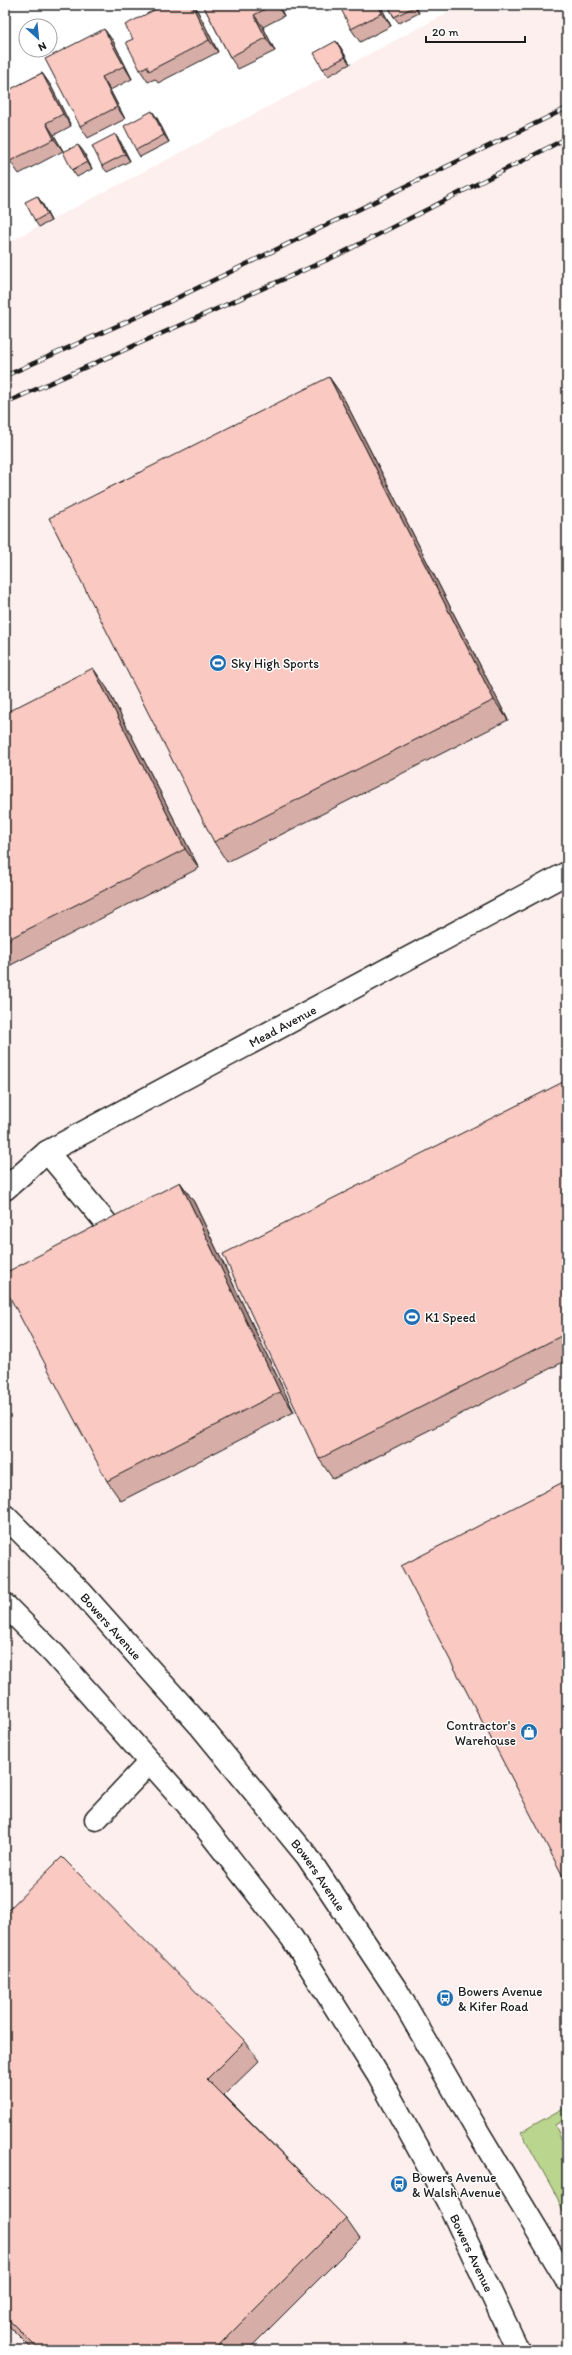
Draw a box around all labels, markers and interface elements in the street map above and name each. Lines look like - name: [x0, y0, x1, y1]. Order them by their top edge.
- north arrow: [18, 18, 58, 58]
- scale bar: [426, 18, 525, 44]
- text: 20 m: [432, 25, 459, 39]
- text: N: [36, 39, 49, 54]
- sports icon: Sky High Sports: [208, 653, 228, 673]
- place label: Sky High Sports: [231, 656, 319, 671]
- street label: Mead Avenue: [246, 1002, 319, 1050]
- sports icon: K1 Speed: [402, 1307, 422, 1327]
- place label: K1 Speed: [425, 1310, 476, 1325]
- street label: Bowers Avenue: [78, 1589, 145, 1663]
- place label: Contractor's Warehouse: [446, 1718, 516, 1748]
- shop icon: Contractor's Warehouse: [519, 1722, 539, 1742]
- street label: Bowers Avenue: [288, 1835, 349, 1914]
- place label: Bowers Avenue & Kifer Road: [458, 1984, 542, 2014]
- bus stop icon: Bowers Avenue & Kifer Road: [435, 1988, 455, 2008]
- place label: Bowers Avenue & Walsh Avenue: [412, 2170, 501, 2200]
- bus stop icon: Bowers Avenue & Walsh Avenue: [389, 2174, 409, 2194]
- street label: Bowers Avenue: [447, 2211, 497, 2294]

